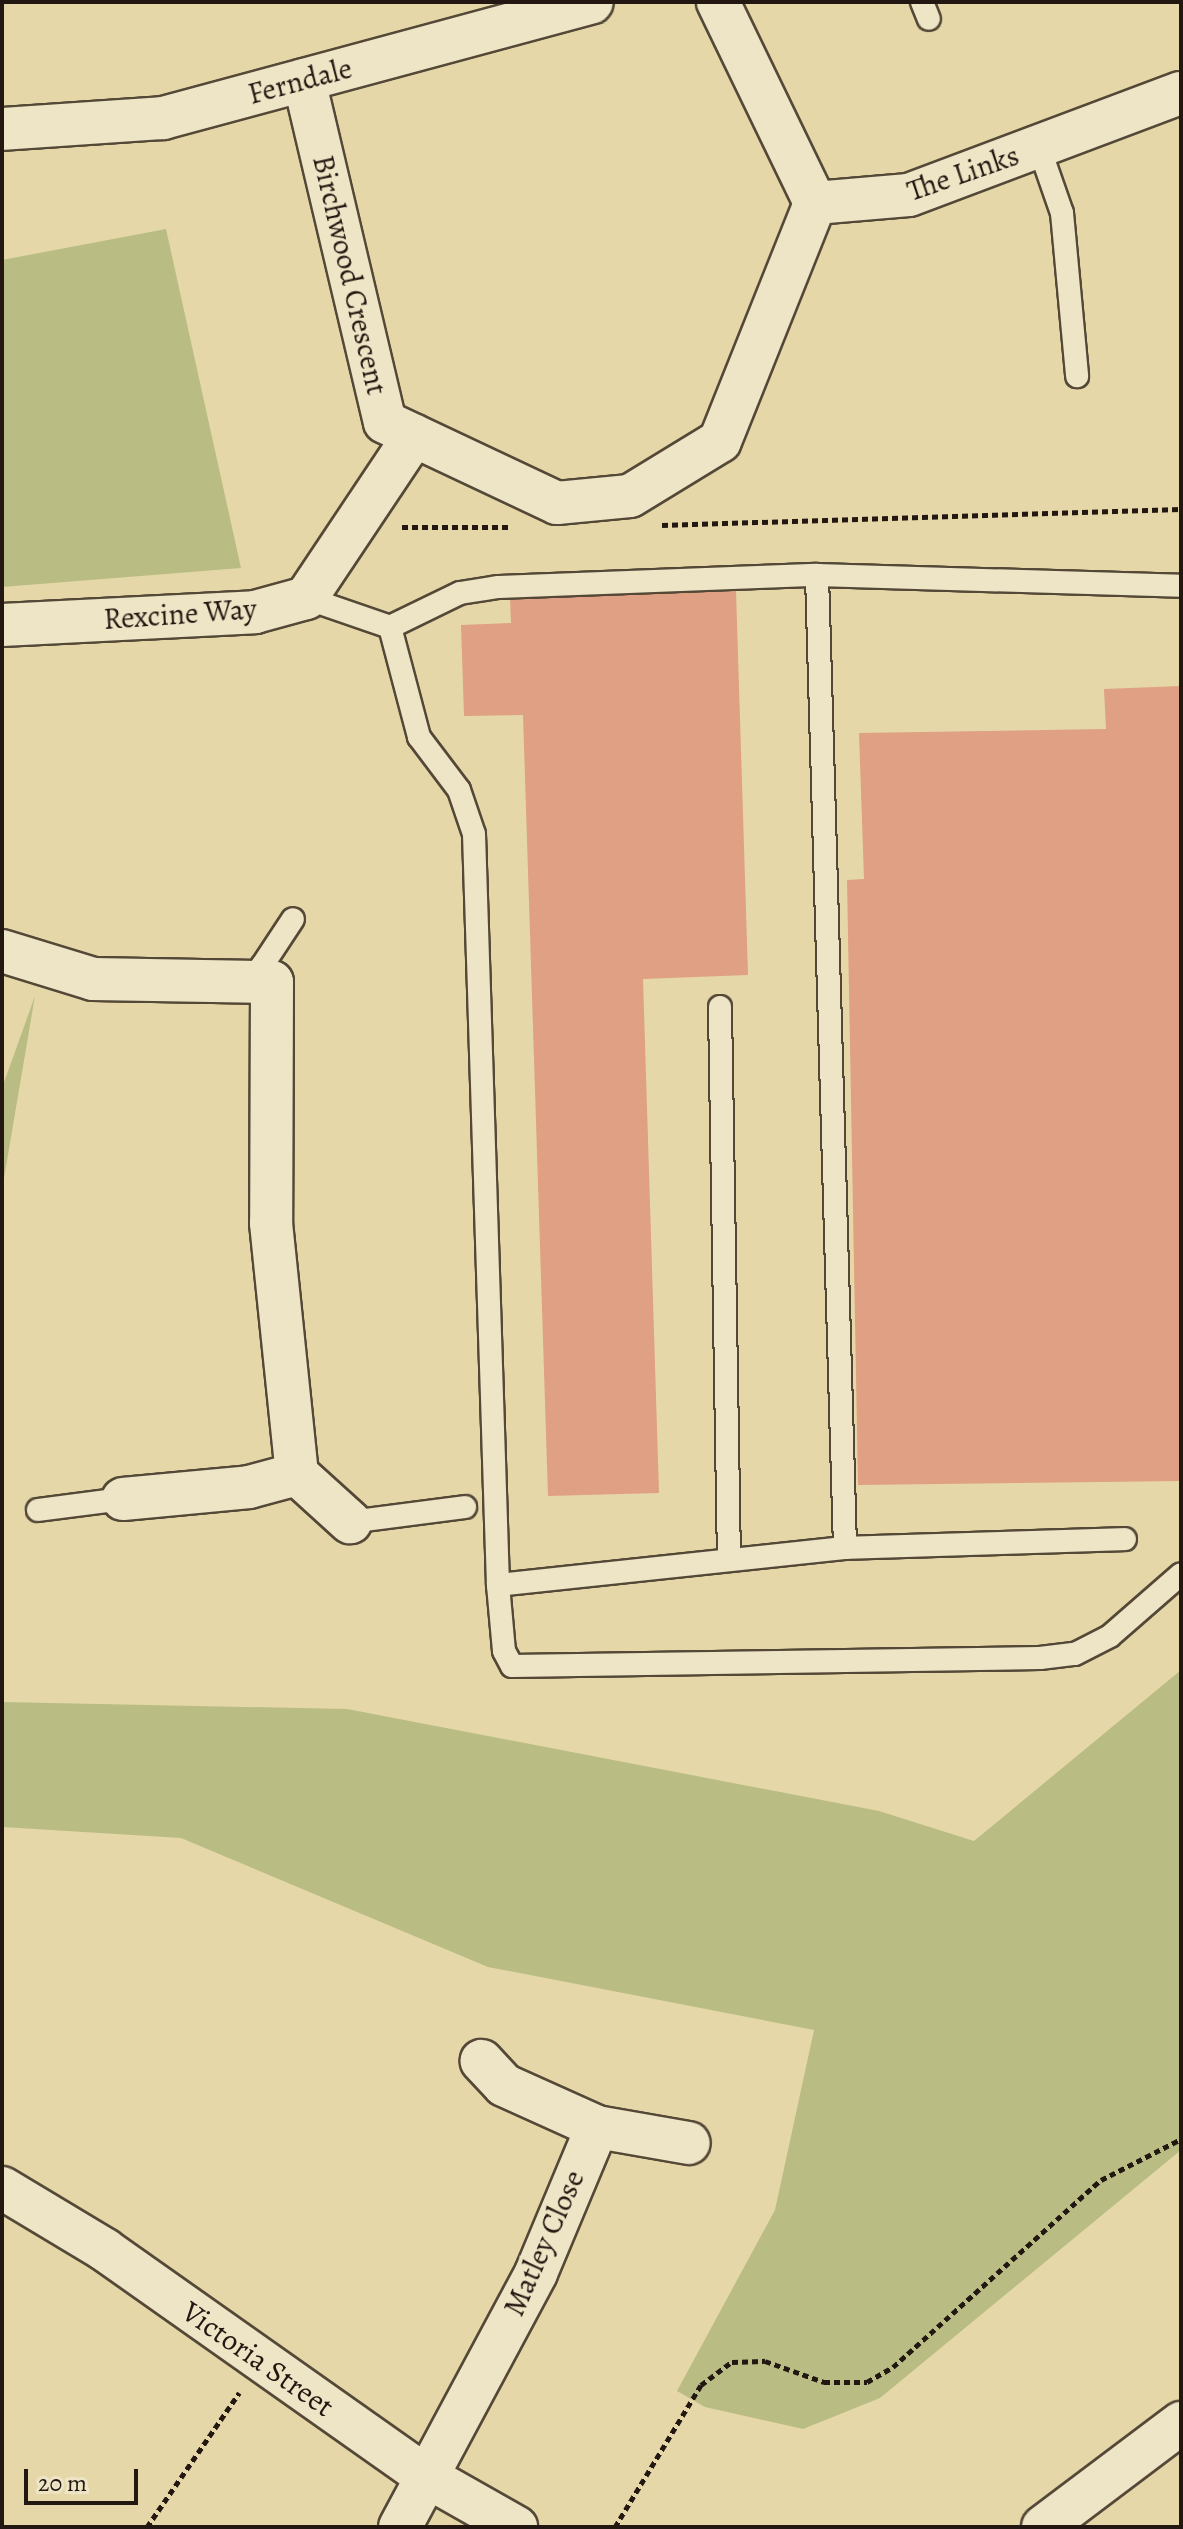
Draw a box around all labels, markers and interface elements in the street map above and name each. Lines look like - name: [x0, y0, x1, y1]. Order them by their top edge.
- street label: Ferndale: [244, 50, 356, 112]
- street label: The Links: [902, 137, 1024, 209]
- street label: Birchwood Crescent: [305, 152, 395, 398]
- street label: Rexcine Way: [102, 591, 258, 637]
- street label: Matley Close: [496, 2165, 592, 2321]
- street label: Victoria Street: [175, 2294, 341, 2424]
- scale bar: [28, 2453, 142, 2503]
- text: 20 m: [38, 2467, 87, 2499]

